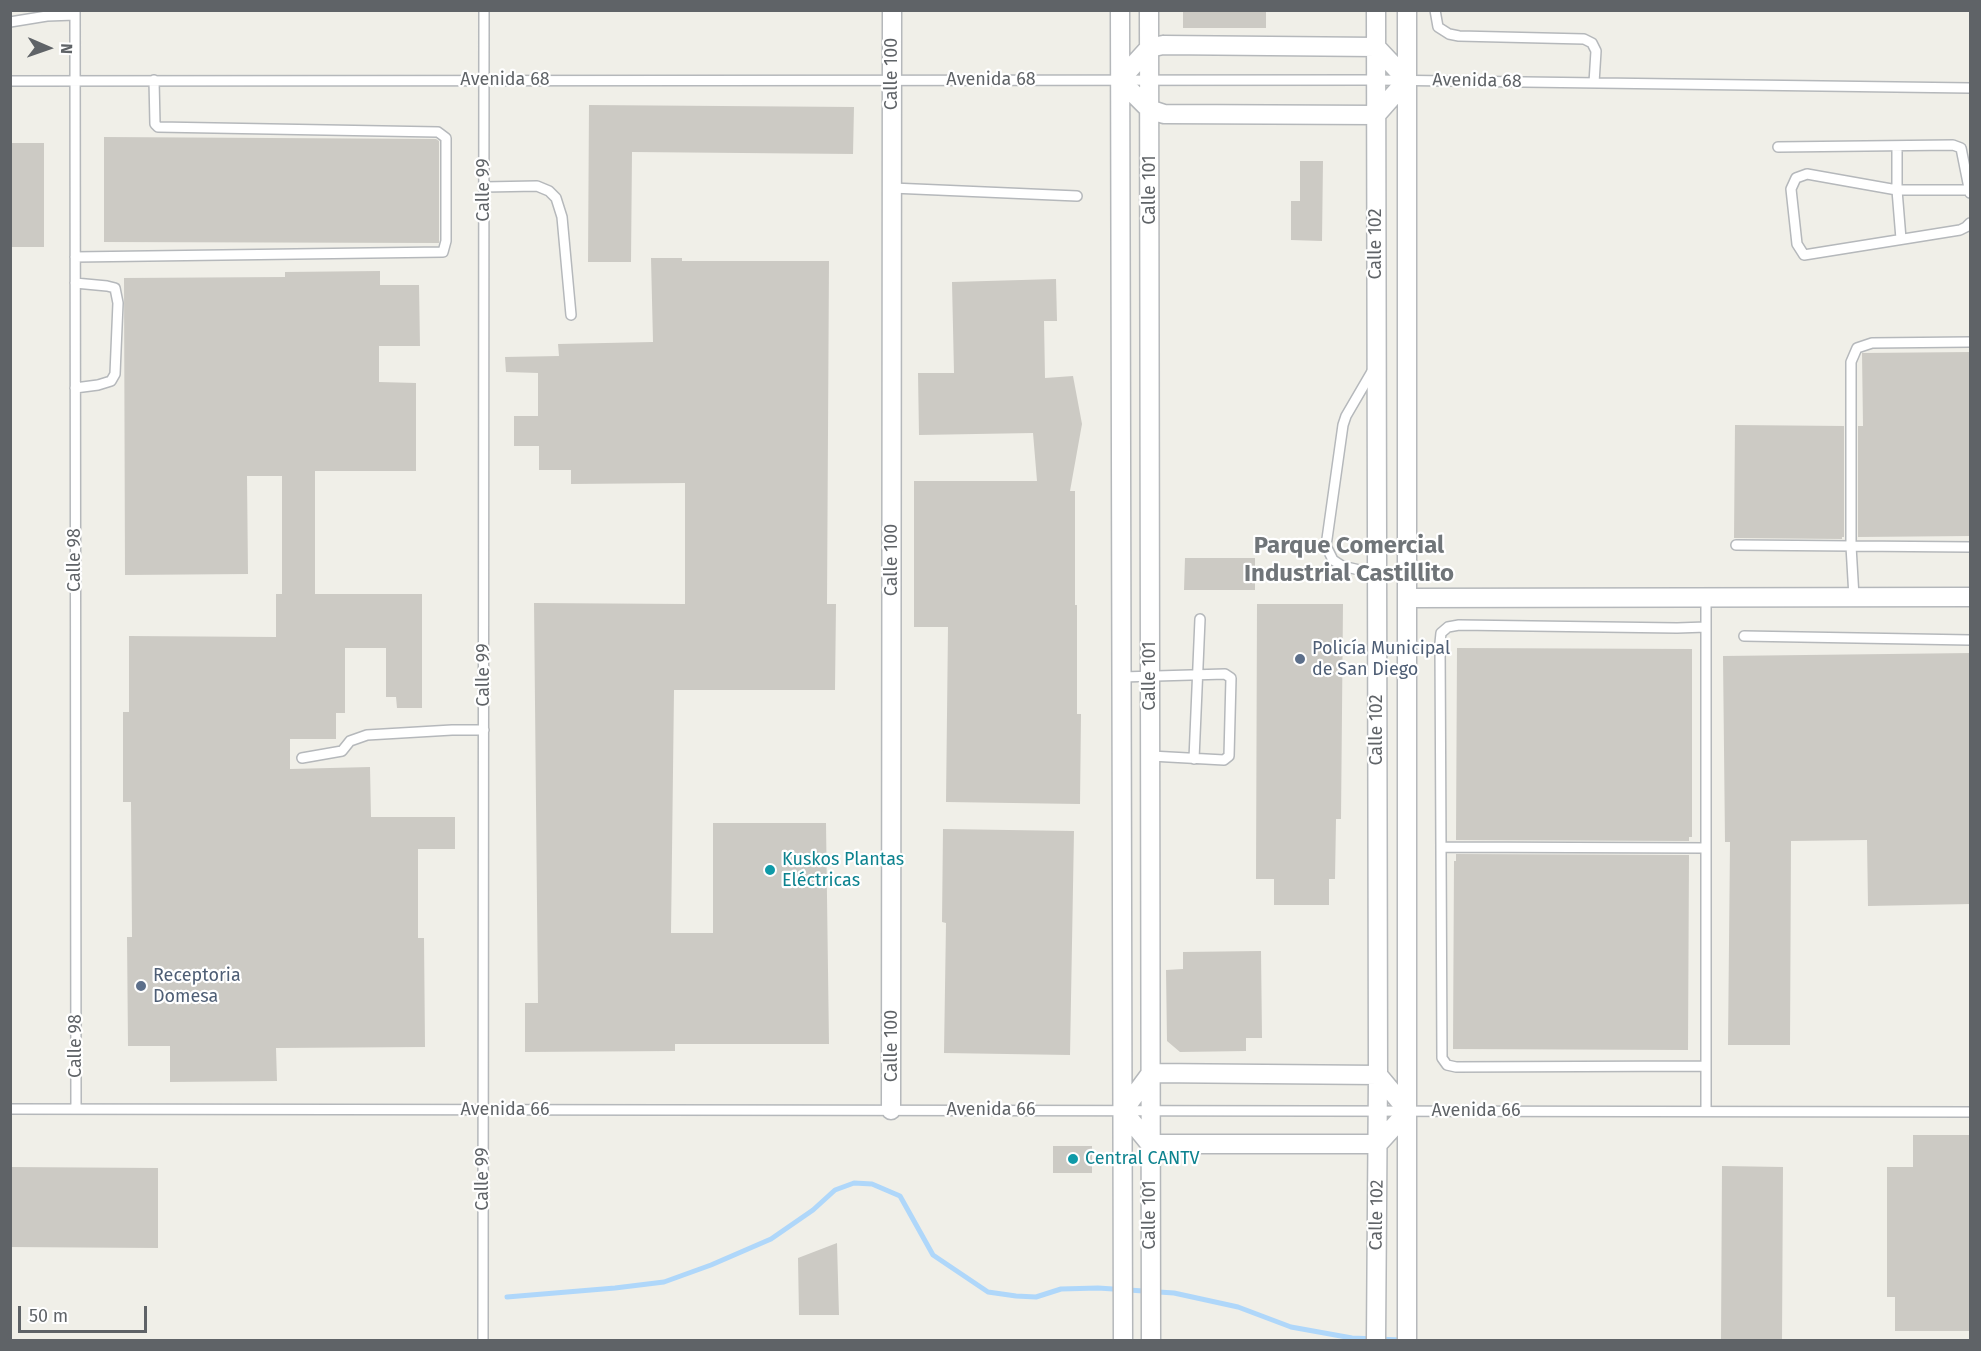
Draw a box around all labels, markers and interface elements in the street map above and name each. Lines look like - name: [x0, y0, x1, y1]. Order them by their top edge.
- north arrow: [18, 18, 78, 78]
- street label: Calle 100: [881, 38, 903, 110]
- text: N: [57, 43, 76, 54]
- street label: Avenida 68: [460, 69, 550, 91]
- street label: Avenida 68: [946, 69, 1036, 91]
- street label: Avenida 68: [1432, 69, 1522, 93]
- street label: Calle 101: [1139, 155, 1161, 225]
- street label: Calle 99: [473, 158, 495, 222]
- street label: Calle 102: [1365, 208, 1387, 280]
- street label: Calle 100: [881, 524, 903, 596]
- street label: Calle 98: [64, 528, 86, 592]
- district label: Parque Comercial Industrial Castillito: [1244, 532, 1454, 588]
- place label: Policía Municipal de San Diego: [1312, 638, 1450, 680]
- street label: Calle 101: [1139, 641, 1161, 711]
- street label: Calle 99: [473, 643, 495, 707]
- marker: Policía Municipal de San Diego: [1293, 652, 1307, 666]
- street label: Calle 102: [1366, 694, 1388, 766]
- place label: Kuskos Plantas Eléctricas: [782, 849, 904, 892]
- marker: Kuskos Plantas Eléctricas: [763, 863, 777, 877]
- place label: Receptoria Domesa: [153, 965, 241, 1008]
- marker: Receptoria Domesa: [134, 979, 148, 993]
- street label: Calle 100: [881, 1010, 903, 1082]
- street label: Calle 98: [65, 1014, 87, 1078]
- street label: Avenida 66: [460, 1099, 550, 1121]
- street label: Avenida 66: [946, 1099, 1036, 1121]
- street label: Avenida 66: [1431, 1100, 1521, 1122]
- street label: Calle 99: [472, 1147, 494, 1211]
- place label: Central CANTV: [1085, 1148, 1200, 1170]
- marker: Central CANTV: [1066, 1152, 1080, 1166]
- street label: Calle 102: [1366, 1179, 1388, 1251]
- street label: Calle 101: [1139, 1180, 1161, 1250]
- scale bar: [21, 1294, 150, 1332]
- text: 50 m: [29, 1305, 68, 1327]

